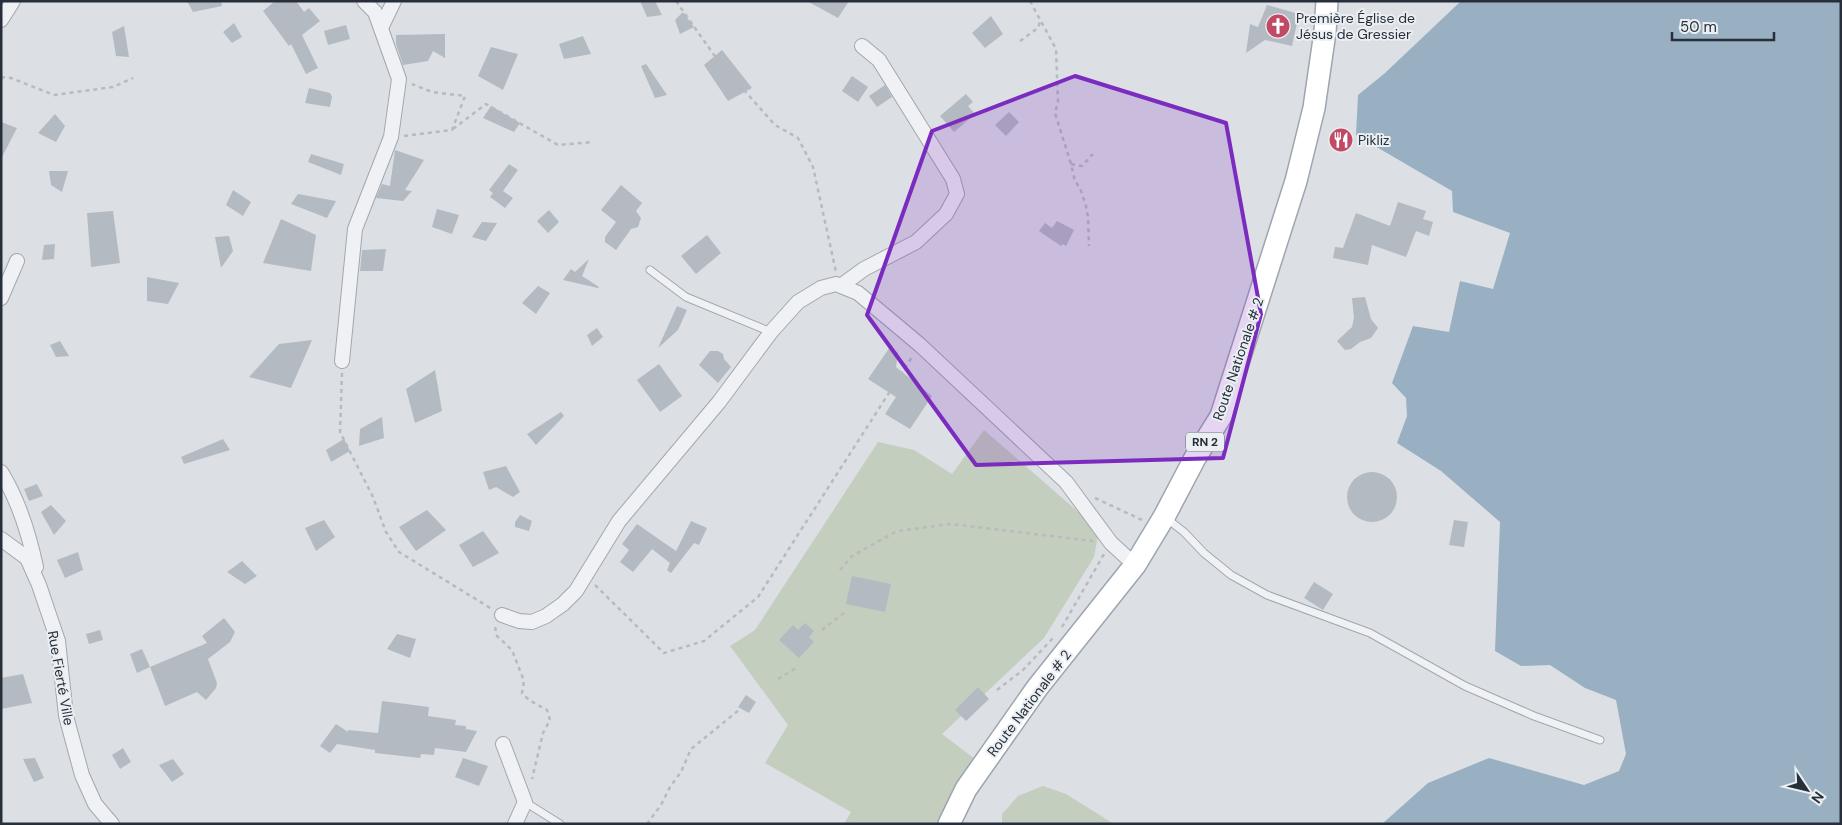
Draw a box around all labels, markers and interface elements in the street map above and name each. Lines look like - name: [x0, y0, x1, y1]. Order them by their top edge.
- place label: Première Église de Jésus de Gressier: [1296, 9, 1415, 43]
- scale bar: [1672, 10, 1774, 42]
- church icon: Première Église de Jésus de Gressier: [1265, 13, 1291, 39]
- text: 50 m: [1680, 17, 1717, 37]
- restaurant icon: Pikliz: [1328, 127, 1354, 153]
- place label: Pikliz: [1358, 131, 1389, 149]
- street label: Route Nationale # 2: [1209, 295, 1267, 423]
- road number: RN 2: [1186, 432, 1224, 452]
- street label: Rue Fierté Ville: [44, 629, 78, 727]
- street label: Route Nationale # 2: [983, 646, 1075, 760]
- north arrow: [1782, 765, 1832, 815]
- text: N: [1807, 788, 1828, 807]

